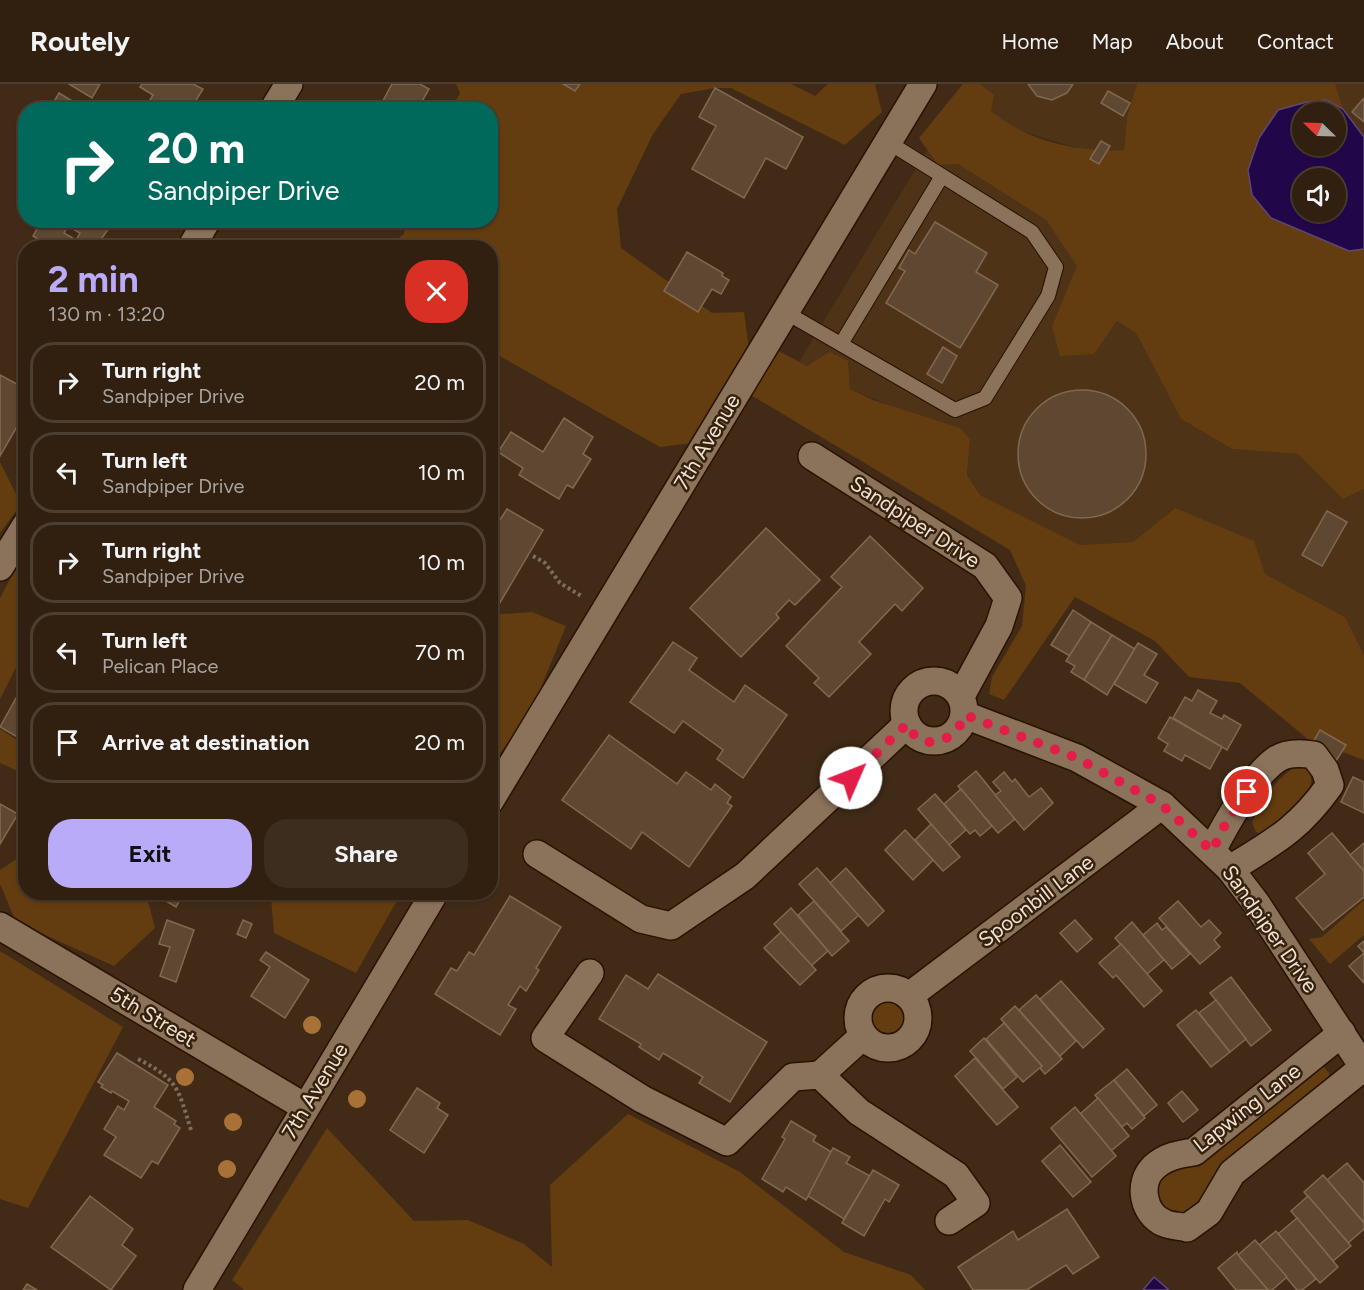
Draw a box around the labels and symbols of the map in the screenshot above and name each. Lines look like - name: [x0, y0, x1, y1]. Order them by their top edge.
- north arrow: [1292, 102, 1346, 156]
- street label: 7th Avenue: [668, 389, 745, 494]
- street label: Sandpiper Drive: [846, 470, 985, 573]
- position arrow: [819, 746, 883, 810]
- pin: [1221, 766, 1272, 817]
- street label: Spoonbill Lane: [973, 849, 1098, 952]
- street label: Sandpiper Drive: [1217, 860, 1324, 997]
- street label: 5th Street: [106, 981, 201, 1052]
- street label: 7th Avenue: [276, 1038, 353, 1143]
- street label: Lapwing Lane: [1188, 1058, 1305, 1157]

